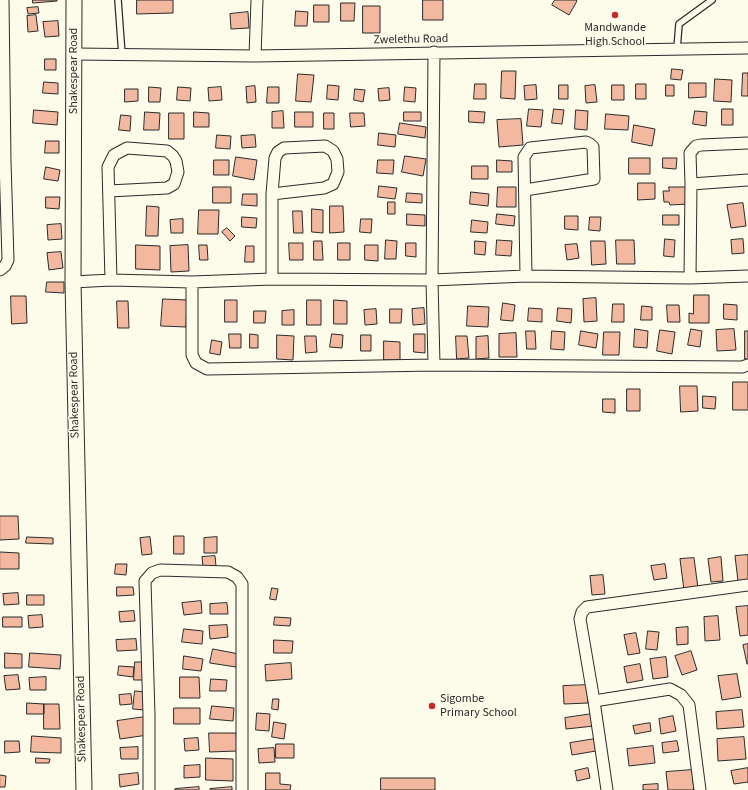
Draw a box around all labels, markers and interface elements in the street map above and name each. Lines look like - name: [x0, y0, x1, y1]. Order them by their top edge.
- marker: Mandwande High School: [610, 10, 620, 20]
- place label: Mandwande High School: [584, 21, 646, 49]
- street label: Shakespear Road: [67, 28, 81, 114]
- street label: Zwelethu Road: [373, 32, 449, 48]
- street label: Shakespear Road: [67, 352, 83, 438]
- street label: Shakespear Road: [74, 676, 90, 762]
- place label: Sigombe Primary School: [440, 692, 517, 720]
- marker: Sigombe Primary School: [427, 701, 437, 711]

